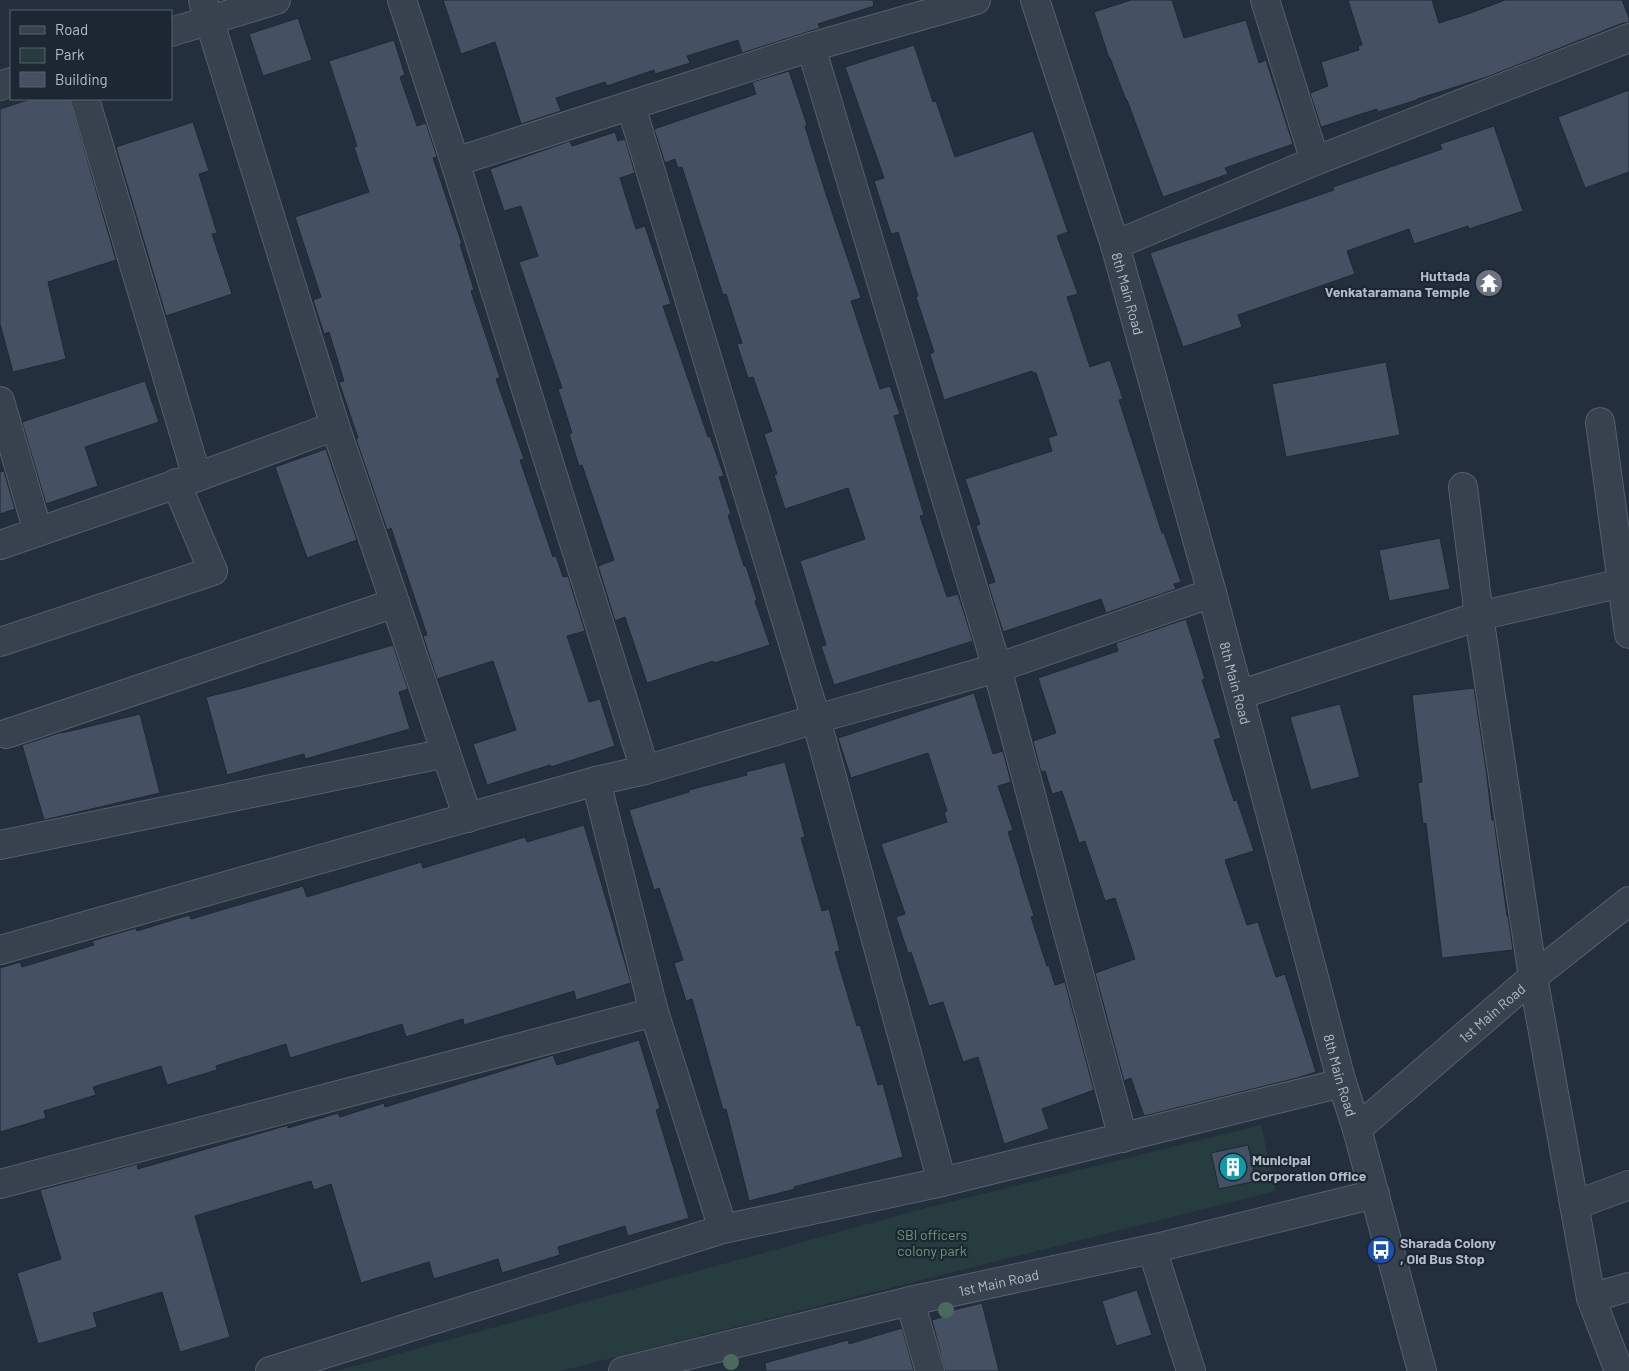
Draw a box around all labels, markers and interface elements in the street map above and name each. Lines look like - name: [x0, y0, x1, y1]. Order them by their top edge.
- legend: [10, 10, 172, 100]
- text: Road: [55, 20, 88, 38]
- text: Park: [55, 45, 85, 63]
- text: Building: [55, 70, 108, 88]
- street label: 8th Main Road: [1109, 250, 1148, 337]
- place label: Huttada Venkataramana Temple: [1325, 267, 1470, 300]
- temple icon: Huttada Venkataramana Temple: [1474, 268, 1504, 298]
- street label: 8th Main Road: [1217, 640, 1255, 726]
- street label: 1st Main Road: [1455, 980, 1528, 1046]
- street label: 8th Main Road: [1321, 1032, 1361, 1118]
- place label: Municipal Corporation Office: [1252, 1151, 1367, 1184]
- building icon: Municipal Corporation Office: [1218, 1152, 1248, 1182]
- park label: SBI officers colony park: [897, 1226, 968, 1259]
- place label: Sharada Colony , Old Bus Stop: [1400, 1234, 1496, 1267]
- bus stop icon: Sharada Colony , Old Bus Stop: [1366, 1235, 1396, 1265]
- street label: 1st Main Road: [957, 1265, 1040, 1299]

